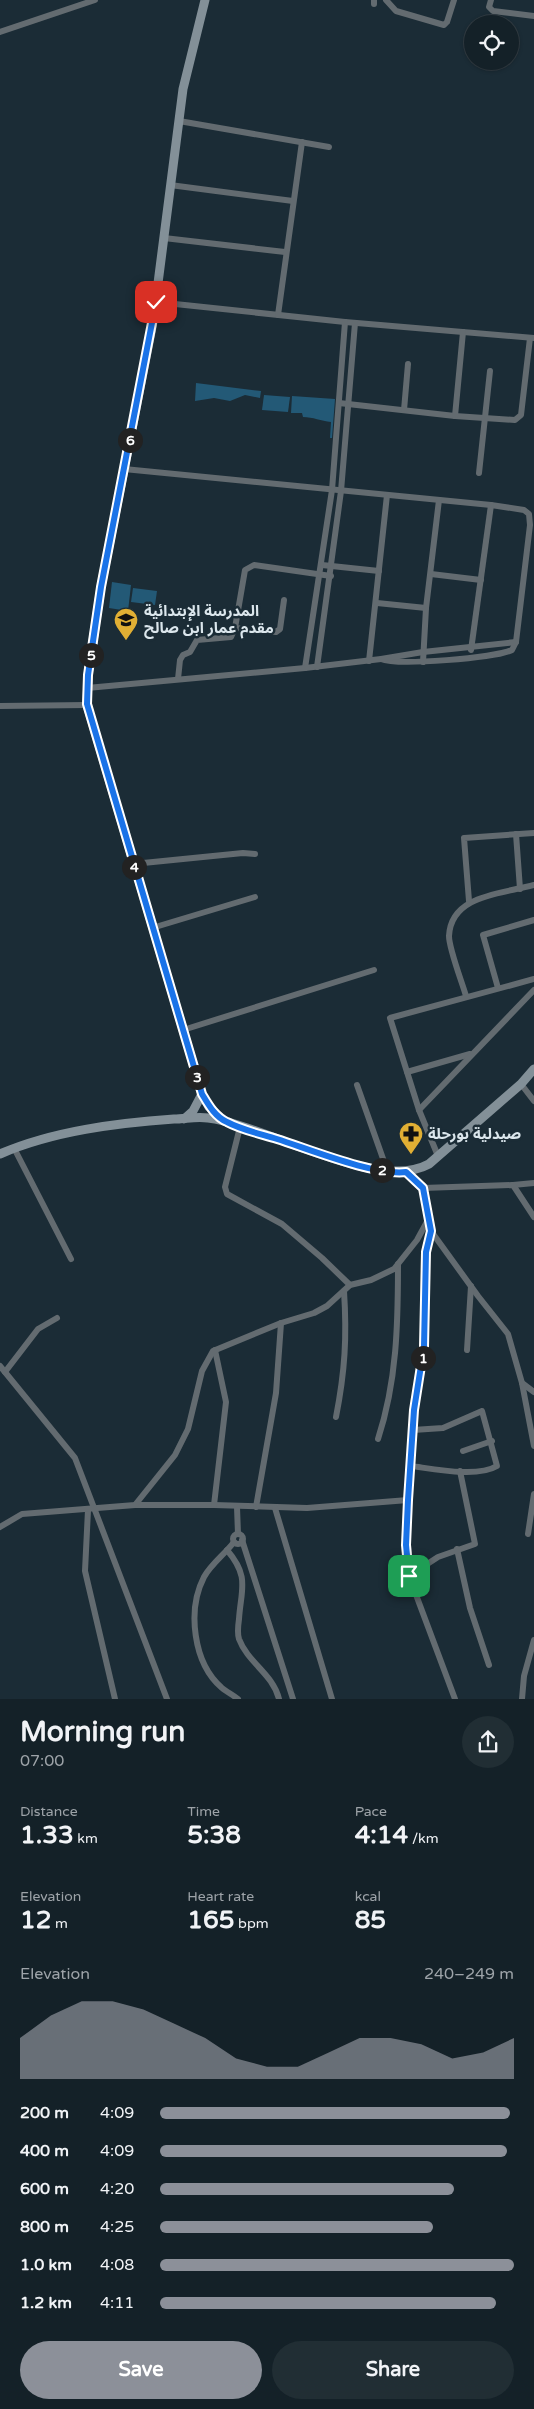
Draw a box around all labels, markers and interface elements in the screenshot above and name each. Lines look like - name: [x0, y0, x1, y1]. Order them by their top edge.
- map controls: [464, 15, 519, 70]
- button: locate: [464, 15, 519, 70]
- pin: [135, 281, 177, 323]
- icon: check: [142, 288, 170, 316]
- pin: 6: [118, 428, 142, 452]
- text: 6: [126, 432, 135, 449]
- place label: المدرسة الإبتدائية مقدم عمار ابن صالح: [144, 602, 274, 639]
- school or university icon: المدرسة الإبتدائية مقدم عمار ابن صالح: [113, 607, 139, 641]
- pin: 5: [78, 642, 104, 668]
- text: 5: [87, 647, 96, 664]
- pin: 4: [122, 854, 146, 880]
- text: 4: [130, 859, 139, 876]
- pin: 3: [184, 1064, 210, 1090]
- text: 3: [193, 1069, 202, 1086]
- pharmacy icon: صيدلية بورحلة: [398, 1121, 424, 1155]
- place label: صيدلية بورحلة: [428, 1125, 522, 1143]
- pin: 2: [370, 1158, 394, 1182]
- text: 2: [378, 1162, 387, 1179]
- pin: 1: [410, 1346, 436, 1370]
- text: 1: [419, 1350, 428, 1367]
- pin: [388, 1555, 430, 1597]
- icon: arrive: [395, 1562, 423, 1590]
- text: Morning run: [20, 1715, 185, 1749]
- button: share: [462, 1716, 514, 1768]
- text: 07:00: [20, 1751, 64, 1771]
- text: Distance: [20, 1803, 78, 1820]
- text: Time: [187, 1803, 220, 1820]
- text: Pace: [355, 1803, 387, 1820]
- text: 1.33: [20, 1820, 74, 1850]
- text: 5:38: [187, 1820, 241, 1850]
- text: 4:14: [355, 1820, 408, 1850]
- text: km: [74, 1830, 98, 1847]
- text: /km: [408, 1830, 439, 1847]
- text: Elevation: [20, 1888, 81, 1905]
- text: Heart rate: [187, 1888, 254, 1905]
- text: kcal: [355, 1888, 381, 1905]
- text: 12: [20, 1905, 51, 1935]
- text: 165: [187, 1905, 234, 1935]
- text: 85: [355, 1905, 386, 1935]
- text: m: [51, 1915, 68, 1932]
- text: bpm: [234, 1915, 269, 1932]
- text: Elevation: [20, 1964, 90, 1984]
- text: 240–249 m: [424, 1964, 514, 1984]
- text: 200 m: [20, 2103, 69, 2123]
- text: 4:09: [100, 2103, 134, 2123]
- text: 400 m: [20, 2141, 69, 2161]
- text: 4:09: [100, 2141, 134, 2161]
- text: 600 m: [20, 2179, 69, 2199]
- text: 4:20: [100, 2179, 134, 2199]
- text: 800 m: [20, 2217, 69, 2237]
- text: 4:25: [100, 2217, 134, 2237]
- text: 1.0 km: [20, 2255, 72, 2275]
- text: 4:08: [100, 2255, 134, 2275]
- text: 1.2 km: [20, 2293, 72, 2313]
- text: 4:11: [100, 2293, 134, 2313]
- button: Save: [20, 2341, 262, 2399]
- button: Share: [272, 2341, 514, 2399]

